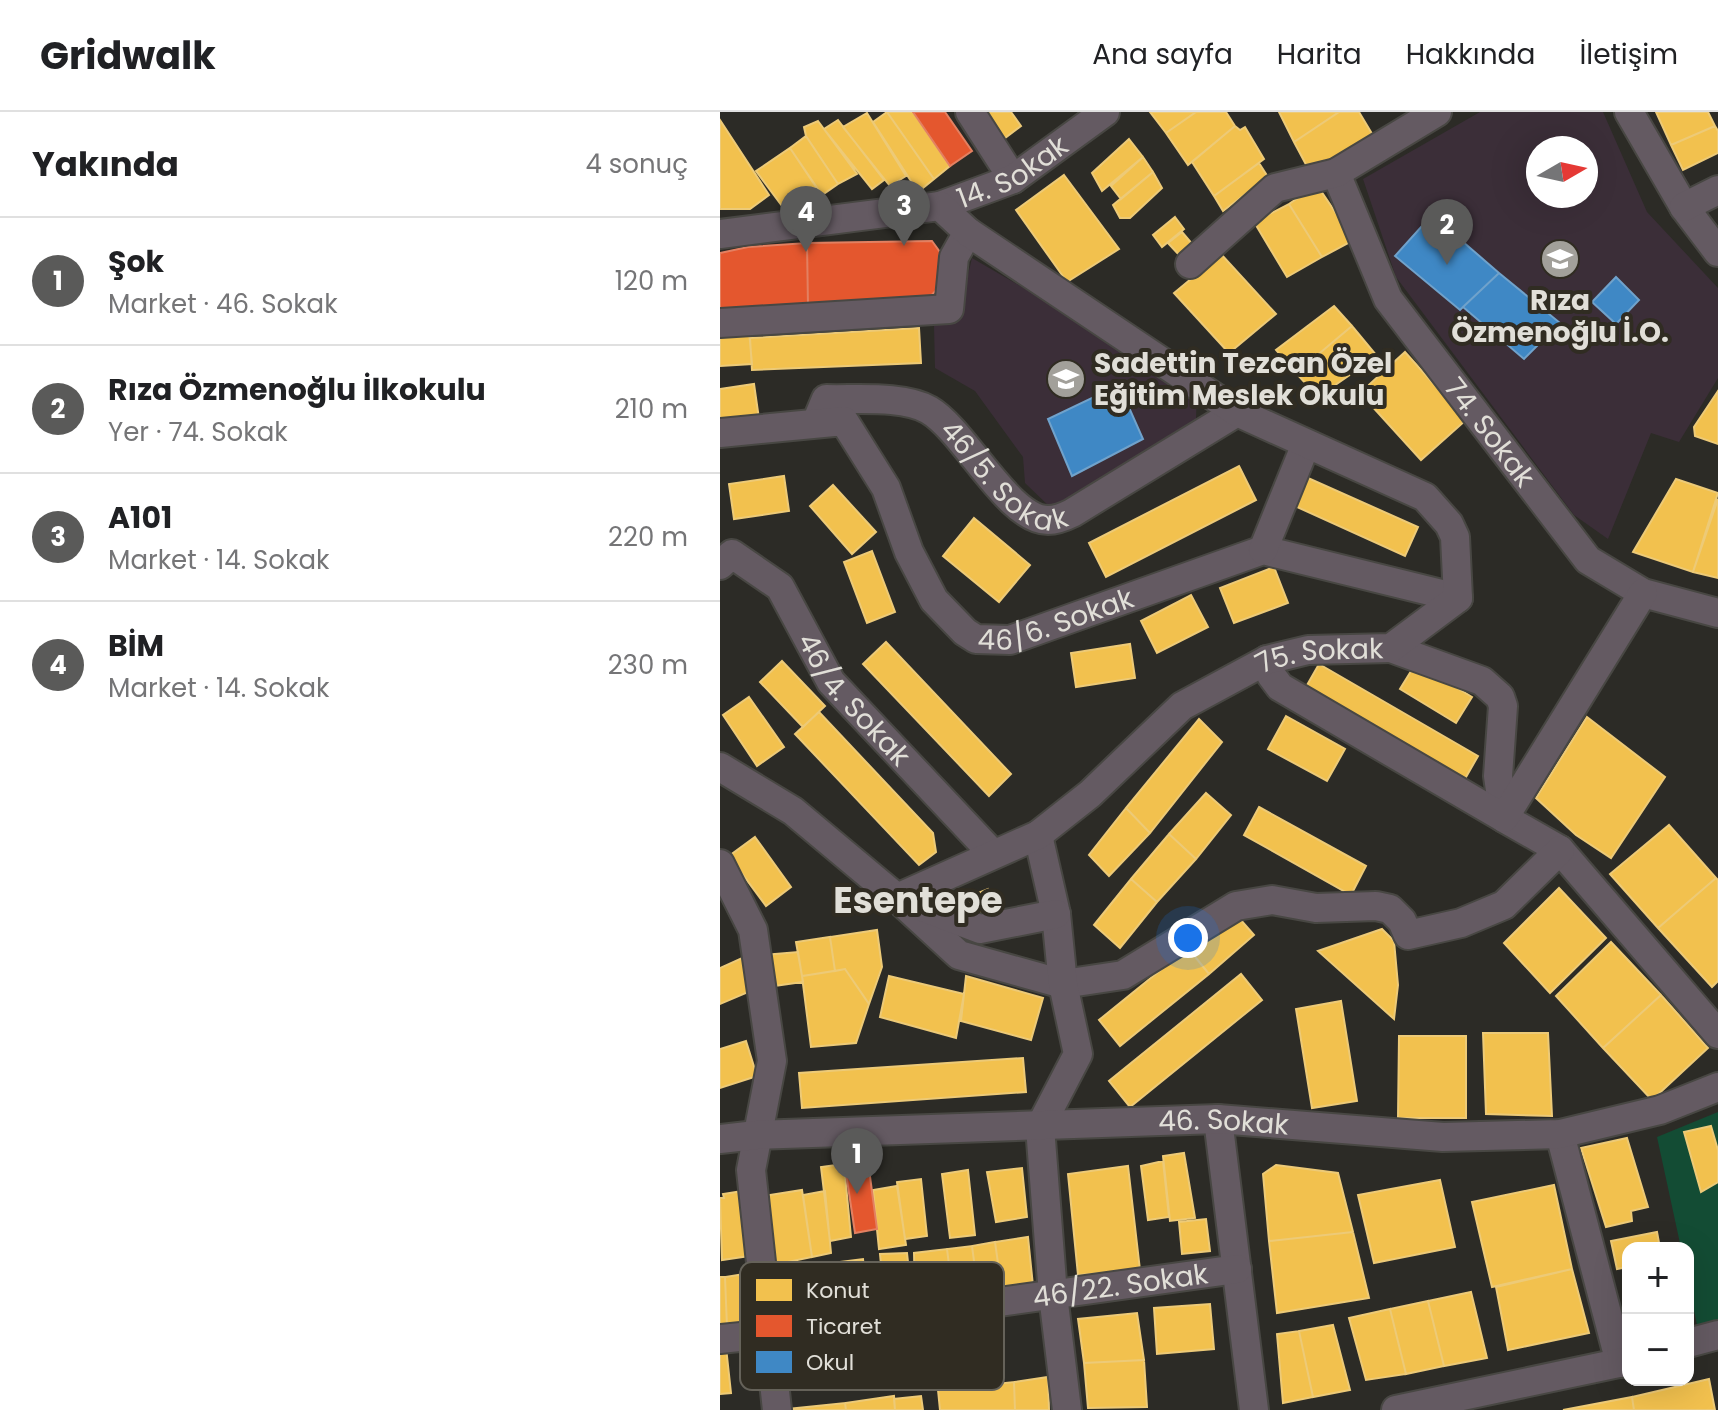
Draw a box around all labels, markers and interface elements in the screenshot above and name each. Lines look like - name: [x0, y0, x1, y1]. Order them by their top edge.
- text: Gridwalk: [40, 29, 216, 82]
- text: Ana sayfa: [1092, 35, 1233, 74]
- text: Harita: [1277, 35, 1362, 74]
- text: Hakkında: [1406, 35, 1535, 74]
- text: İletişim: [1579, 35, 1678, 74]
- street label: 14. Sokak: [951, 126, 1076, 218]
- north arrow: [1526, 136, 1598, 208]
- text: Yakında: [32, 140, 179, 188]
- text: 4 sonuç: [585, 146, 688, 182]
- pin: 3: [878, 180, 930, 246]
- pin: 4: [780, 186, 832, 252]
- pin: 2: [1421, 199, 1473, 265]
- school or university icon: Rıza Özmenoğlu İ.O.: [1539, 238, 1581, 280]
- text: Şok: [108, 240, 164, 283]
- text: 1: [53, 263, 63, 299]
- text: 120 m: [615, 263, 688, 299]
- place label: Rıza Özmenoğlu İ.O.: [1451, 281, 1669, 352]
- text: Market · 46. Sokak: [108, 286, 338, 322]
- place label: Sadettin Tezcan Özel Eğitim Meslek Okulu: [1094, 344, 1392, 415]
- school or university icon: Sadettin Tezcan Özel Eğitim Meslek Okulu: [1045, 358, 1087, 400]
- text: Rıza Özmenoğlu İlkokulu: [108, 368, 486, 411]
- street label: 74. Sokak: [1435, 369, 1545, 495]
- text: 2: [51, 391, 65, 427]
- text: 210 m: [615, 391, 688, 427]
- street label: 46/5. Sokak: [932, 411, 1073, 540]
- text: Yer · 74. Sokak: [108, 414, 288, 450]
- text: A101: [108, 496, 172, 539]
- text: 3: [50, 519, 66, 555]
- text: 220 m: [608, 519, 688, 555]
- text: Market · 14. Sokak: [108, 542, 329, 578]
- street label: 46/6. Sokak: [977, 578, 1139, 660]
- text: BİM: [108, 624, 164, 667]
- street label: 46/4. Sokak: [789, 626, 920, 775]
- street label: 75. Sokak: [1248, 629, 1384, 682]
- text: 4: [49, 647, 67, 683]
- text: 230 m: [608, 647, 688, 683]
- text: Market · 14. Sokak: [108, 670, 329, 706]
- district label: Esentepe: [833, 875, 1003, 926]
- your location: [1168, 918, 1208, 958]
- street label: 46. Sokak: [1157, 1099, 1291, 1144]
- pin: 1: [831, 1128, 883, 1194]
- map controls: [1622, 1242, 1694, 1386]
- button: +: [1622, 1242, 1694, 1314]
- street label: 46/22. Sokak: [1030, 1254, 1211, 1317]
- legend: [740, 1262, 1004, 1390]
- text: Konut: [806, 1275, 869, 1306]
- text: Ticaret: [806, 1311, 881, 1342]
- button: −: [1622, 1314, 1694, 1386]
- text: Okul: [806, 1347, 854, 1378]

